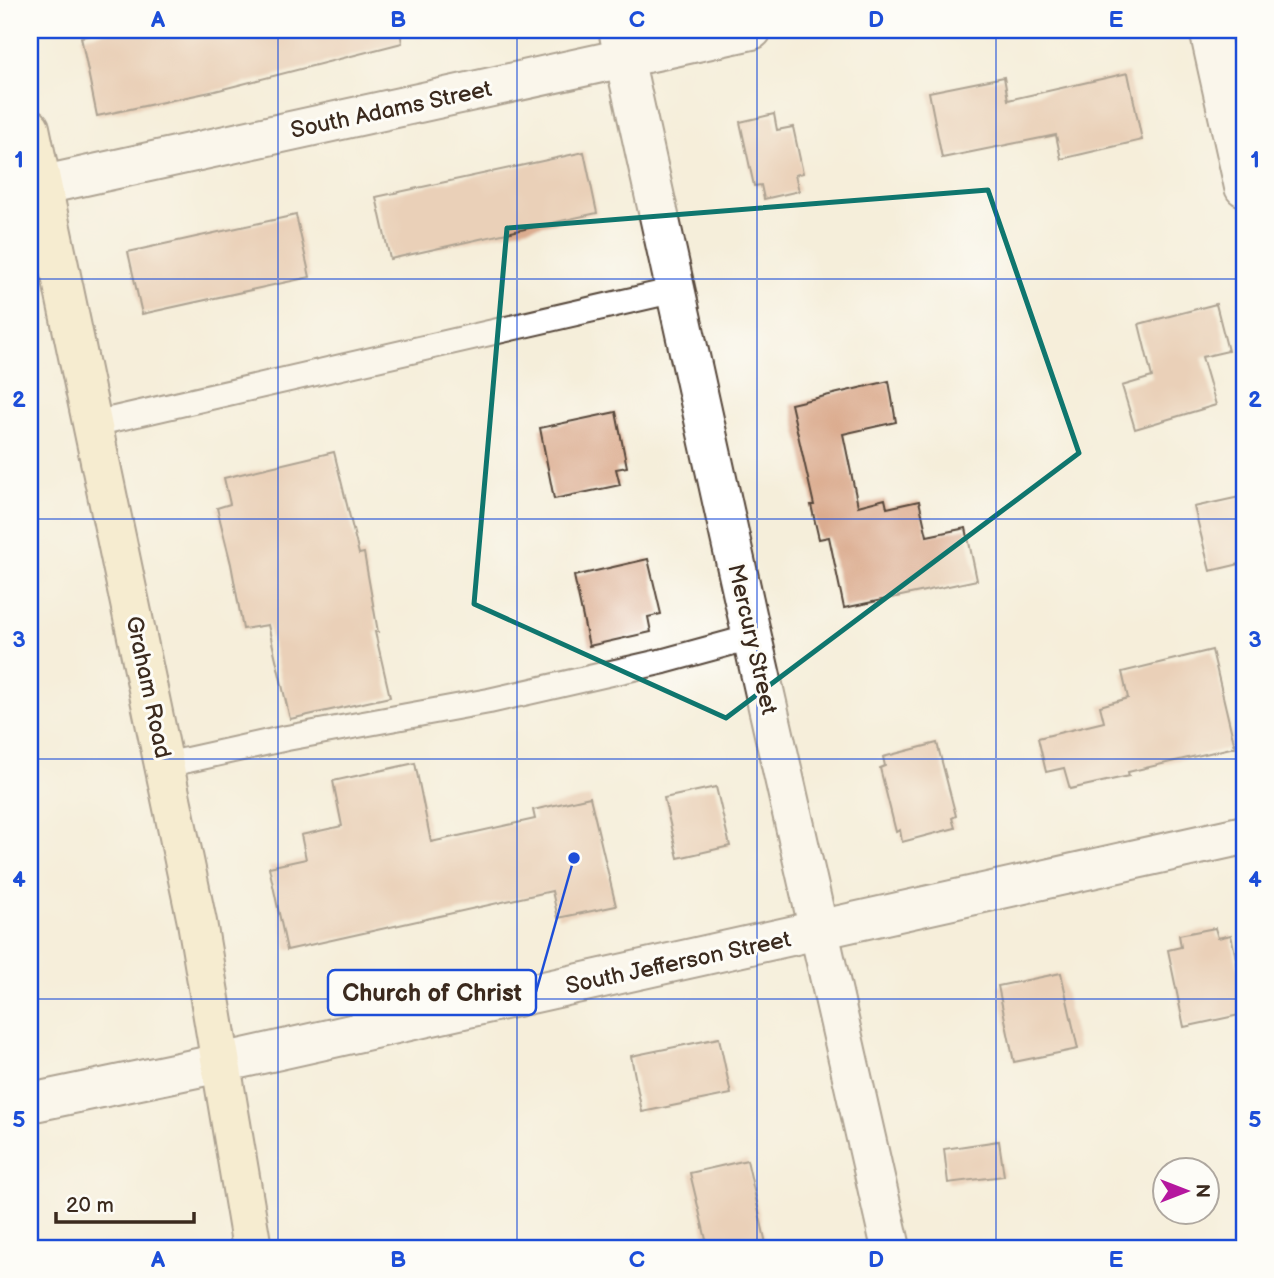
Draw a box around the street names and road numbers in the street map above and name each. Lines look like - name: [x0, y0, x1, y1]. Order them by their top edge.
- street label: South Adams Street: [288, 75, 494, 145]
- street label: Mercury Street: [721, 561, 783, 717]
- street label: Graham Road: [119, 614, 177, 761]
- street label: South Jefferson Street: [563, 925, 793, 1001]

